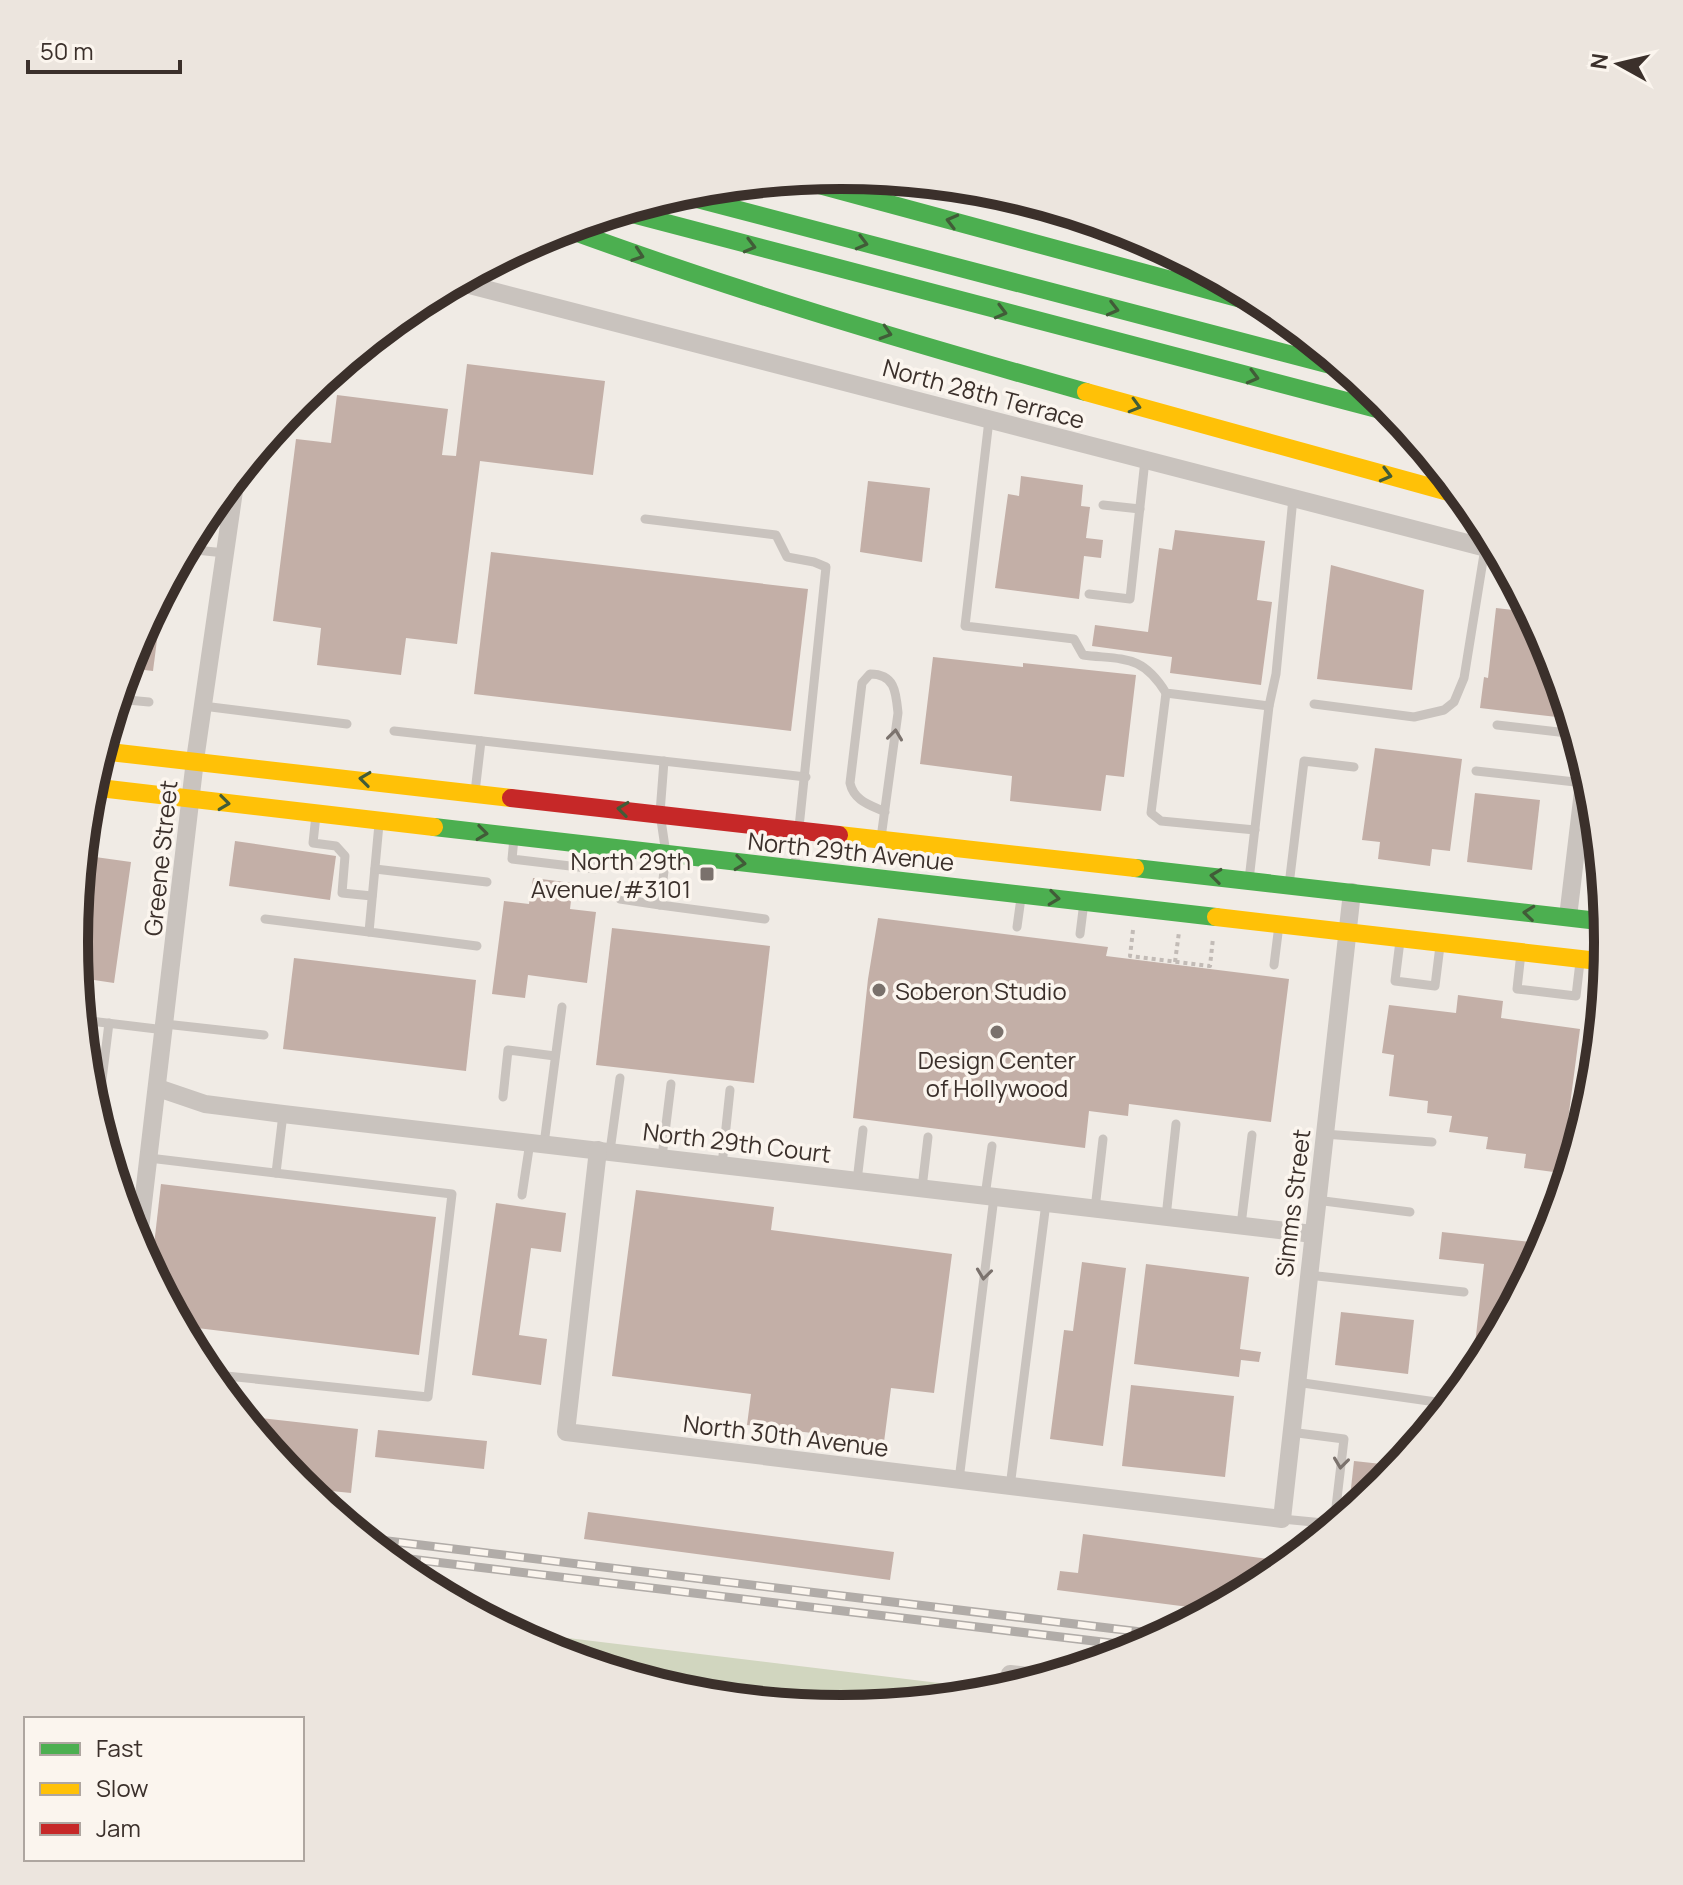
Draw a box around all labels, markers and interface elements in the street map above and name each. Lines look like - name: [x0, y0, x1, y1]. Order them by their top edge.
- scale bar: [28, 24, 180, 74]
- north arrow: [1579, 24, 1659, 104]
- text: 50 m: [40, 34, 94, 67]
- text: N: [1583, 51, 1615, 71]
- one-way arrow: [946, 213, 960, 230]
- one-way arrow: [854, 233, 868, 250]
- one-way arrow: [743, 236, 757, 253]
- one-way arrow: [630, 245, 644, 262]
- one-way arrow: [1106, 299, 1120, 316]
- one-way arrow: [994, 303, 1008, 320]
- one-way arrow: [878, 324, 892, 340]
- street label: North 28th Terrace: [879, 350, 1089, 436]
- one-way arrow: [1246, 368, 1260, 385]
- one-way arrow: [1128, 396, 1142, 413]
- one-way arrow: [1379, 465, 1392, 482]
- one-way arrow: [886, 728, 903, 742]
- one-way arrow: [358, 771, 371, 788]
- street label: Greene Street: [135, 778, 185, 938]
- one-way arrow: [218, 794, 231, 811]
- one-way arrow: [616, 800, 629, 817]
- one-way arrow: [476, 824, 489, 841]
- street label: North 29th Avenue: [746, 824, 956, 878]
- place label: North 29th Avenue/#3101: [531, 844, 691, 905]
- one-way arrow: [734, 854, 747, 871]
- marker: North 29th Avenue/#3101: [698, 865, 716, 883]
- one-way arrow: [1209, 868, 1222, 885]
- one-way arrow: [1047, 889, 1061, 906]
- one-way arrow: [1523, 904, 1536, 921]
- place label: Soberon Studio: [895, 974, 1067, 1007]
- marker: Soberon Studio: [870, 981, 888, 999]
- marker: Design Center of Hollywood: [988, 1023, 1006, 1041]
- place label: Design Center of Hollywood: [918, 1043, 1077, 1104]
- street label: North 29th Court: [641, 1114, 833, 1170]
- street label: Simms Street: [1267, 1127, 1317, 1279]
- one-way arrow: [976, 1267, 993, 1281]
- street label: North 30th Avenue: [681, 1406, 891, 1464]
- one-way arrow: [1333, 1456, 1350, 1470]
- legend: [24, 1717, 304, 1861]
- text: Fast: [96, 1731, 143, 1764]
- text: Slow: [96, 1771, 149, 1804]
- text: Jam: [96, 1811, 141, 1844]

